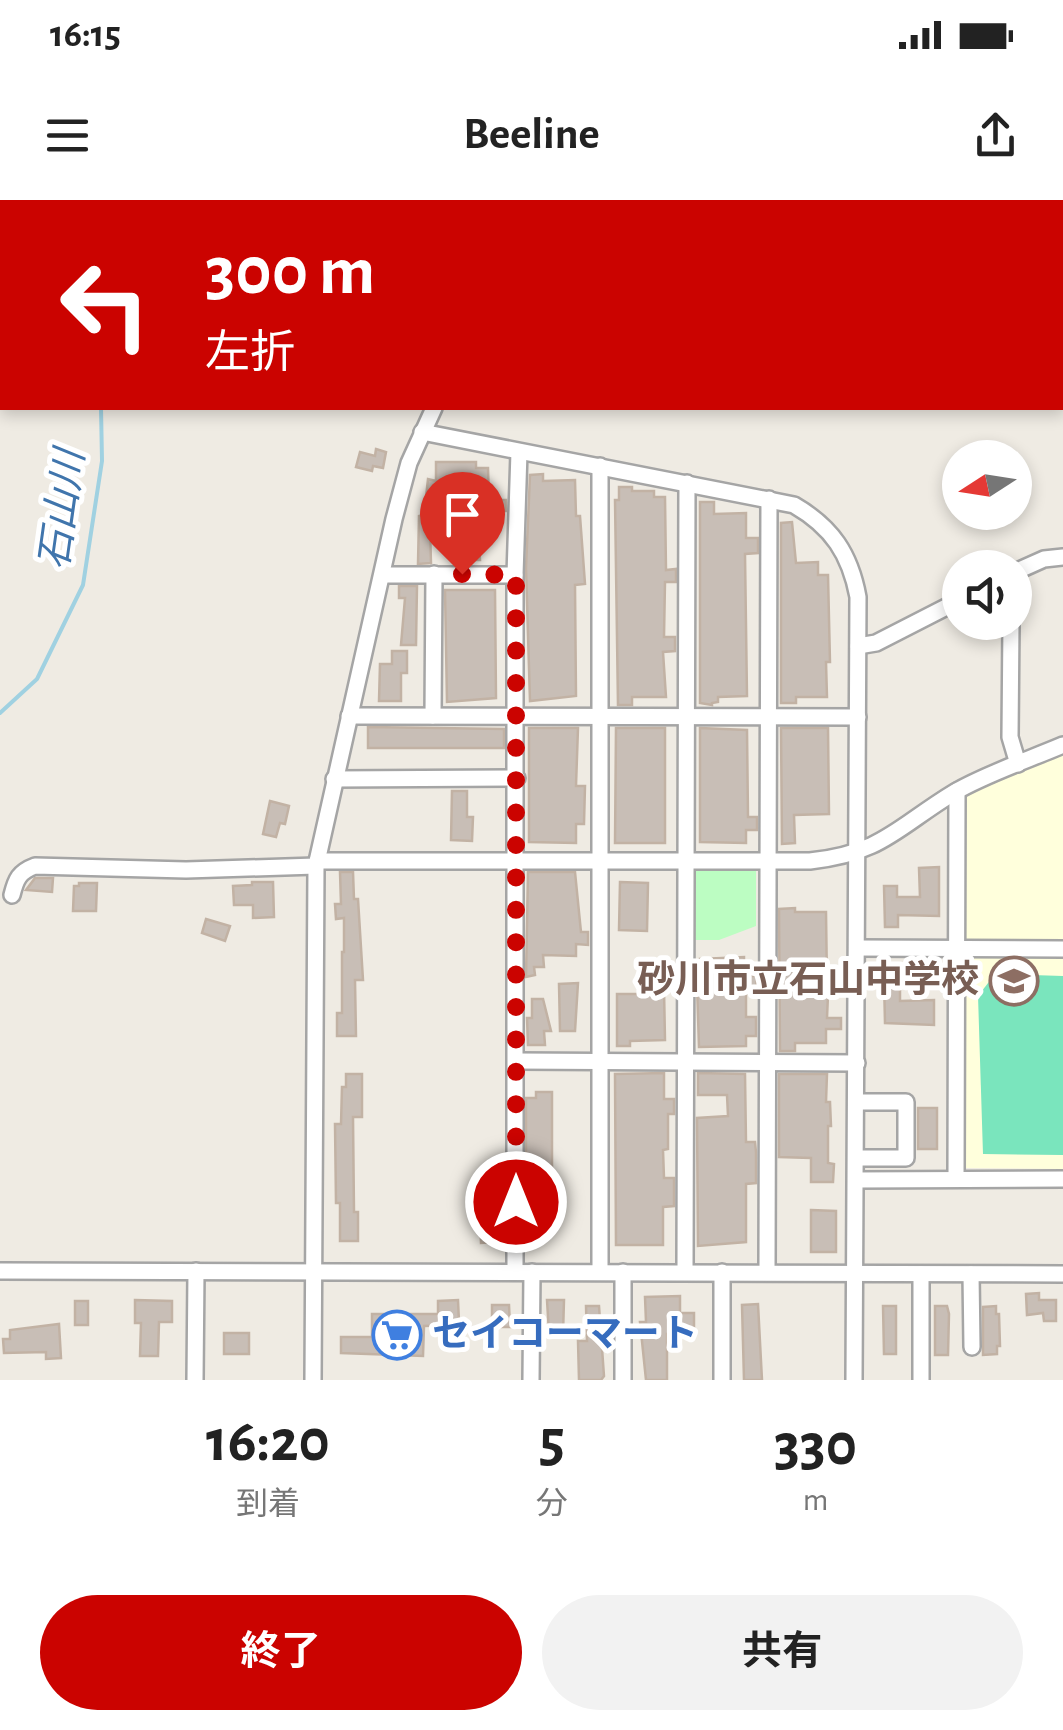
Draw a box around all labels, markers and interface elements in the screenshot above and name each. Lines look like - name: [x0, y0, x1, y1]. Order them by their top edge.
- text: 16:15: [50, 16, 121, 54]
- icon: menu: [40, 108, 95, 163]
- icon: share: [968, 108, 1023, 163]
- text: Beeline: [463, 112, 600, 157]
- text: 300 m: [205, 237, 375, 307]
- icon: left: [40, 240, 170, 370]
- text: 左折: [205, 331, 295, 376]
- north arrow: [942, 440, 1032, 530]
- map controls: [942, 440, 1032, 640]
- water label: 石山川: [34, 444, 92, 572]
- pin: [420, 472, 505, 575]
- icon: arrive: [435, 487, 490, 542]
- button: sound: [942, 550, 1032, 640]
- school or university icon: 砂川市立石山中学校: [988, 955, 1040, 1007]
- place label: 砂川市立石山中学校: [637, 959, 979, 1000]
- position arrow: [464, 1150, 568, 1254]
- supermarket icon: セイコーマート: [371, 1309, 423, 1361]
- place label: セイコーマート: [432, 1315, 698, 1354]
- text: 16:20: [206, 1412, 330, 1472]
- text: 5: [539, 1412, 565, 1472]
- text: 330: [774, 1416, 857, 1476]
- text: m: [803, 1484, 828, 1516]
- text: 到着: [236, 1488, 300, 1520]
- text: 分: [536, 1488, 568, 1520]
- button: 終了: [40, 1595, 522, 1710]
- button: 共有: [542, 1595, 1023, 1710]

